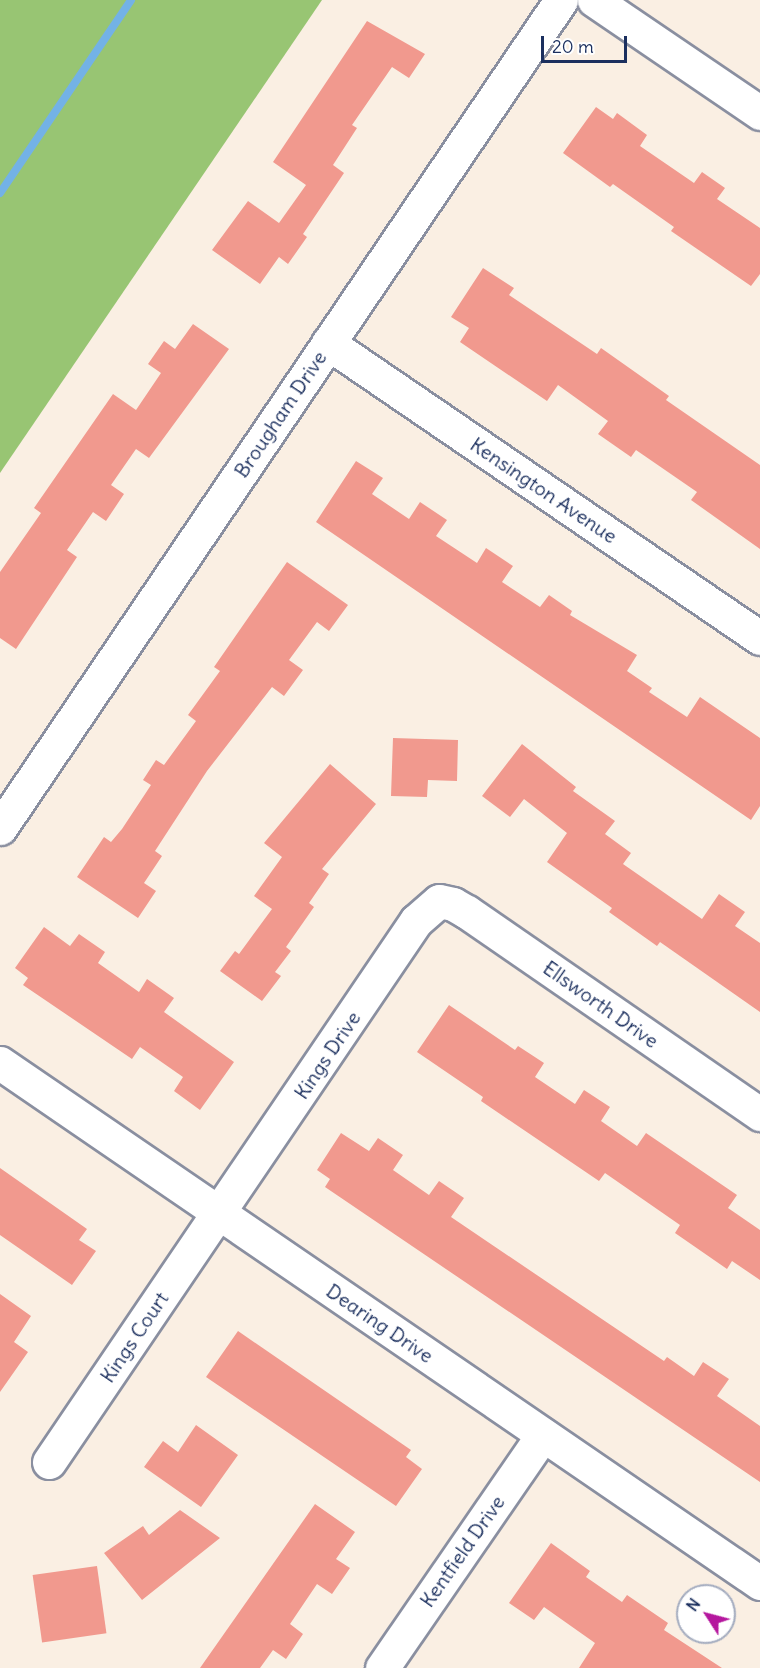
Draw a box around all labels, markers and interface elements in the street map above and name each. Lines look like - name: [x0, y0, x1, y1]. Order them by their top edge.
- scale bar: [544, 24, 630, 62]
- text: 20 m: [552, 35, 594, 58]
- street label: Brougham Drive: [229, 346, 331, 482]
- street label: Kensington Avenue: [466, 432, 622, 548]
- street label: Ellsworth Drive: [539, 955, 663, 1053]
- street label: Kings Drive: [289, 1007, 365, 1103]
- street label: Dearing Drive: [322, 1278, 438, 1368]
- street label: Kings Court: [95, 1287, 173, 1387]
- street label: Kentfield Drive: [415, 1491, 509, 1611]
- north arrow: [676, 1584, 736, 1644]
- text: N: [682, 1594, 704, 1615]

